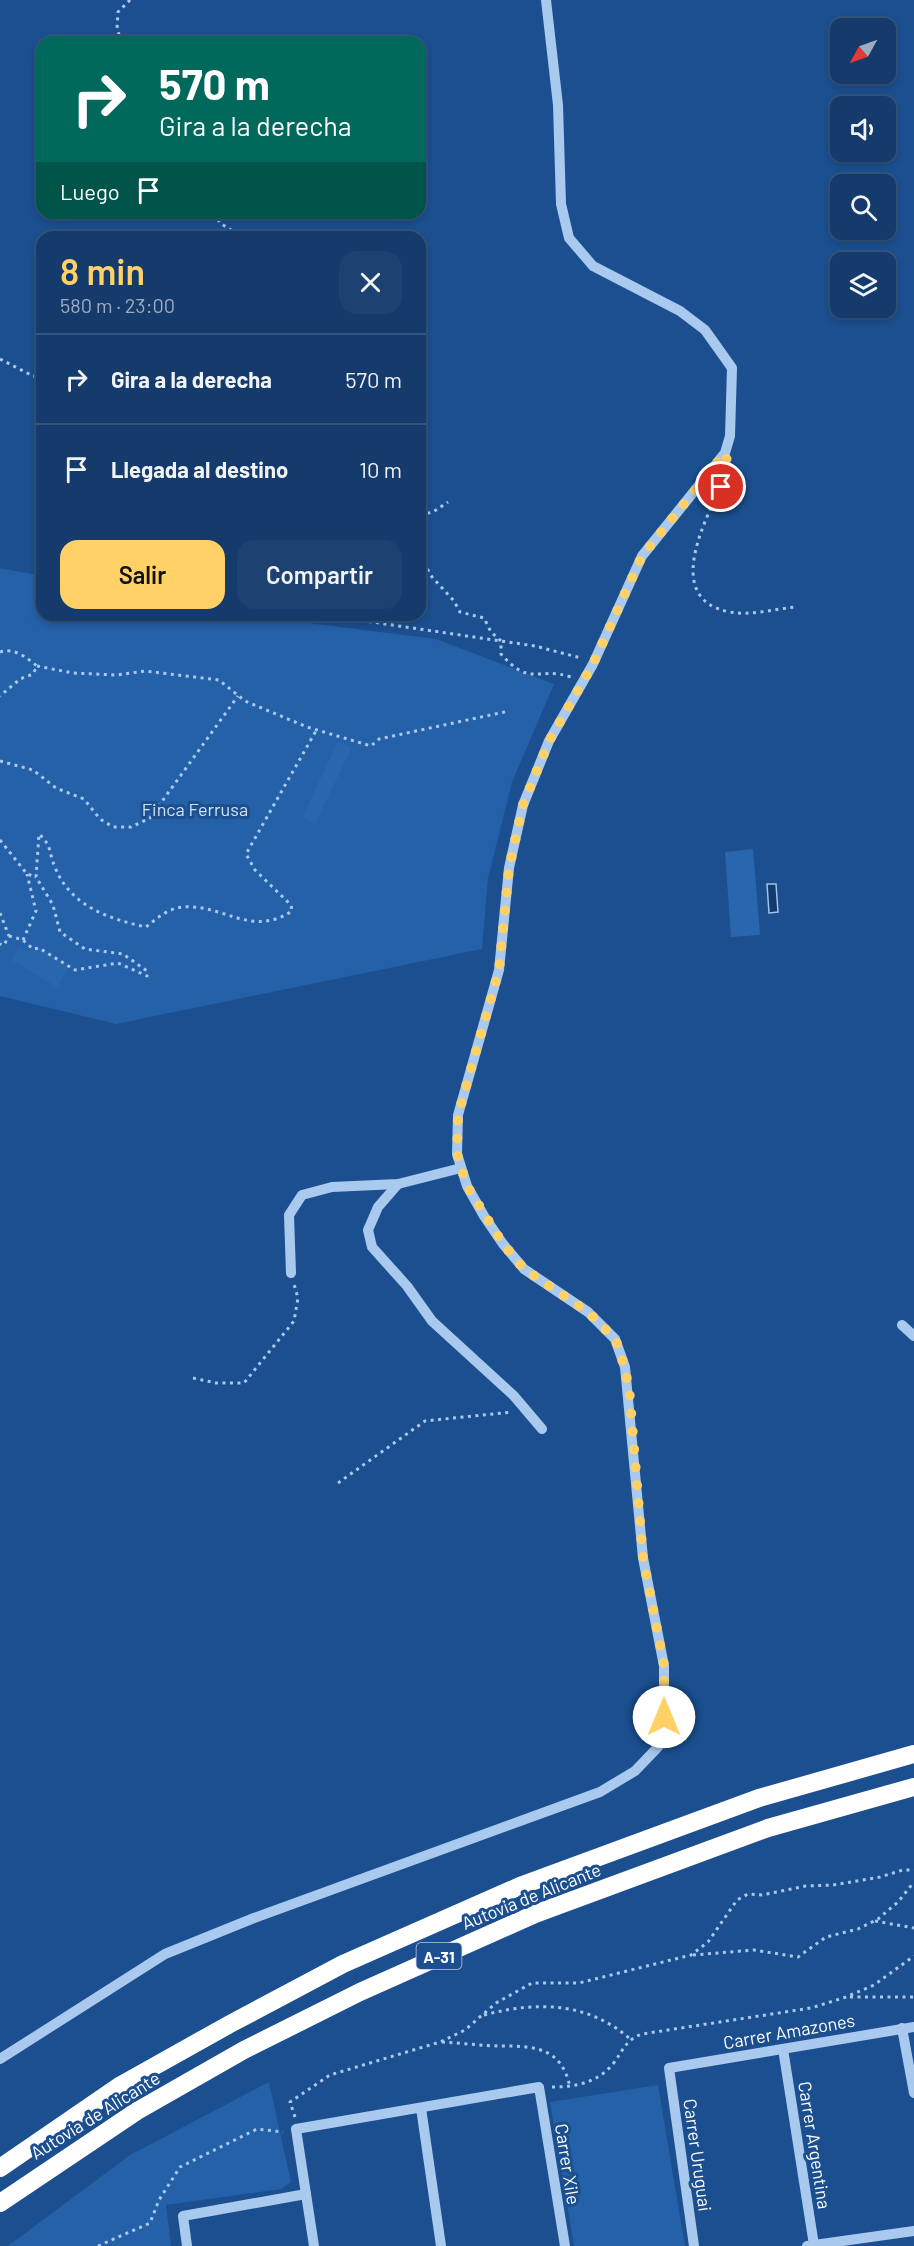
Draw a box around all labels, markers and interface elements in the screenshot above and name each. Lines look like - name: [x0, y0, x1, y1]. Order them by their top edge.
- north arrow: [830, 18, 896, 84]
- map controls: [830, 18, 896, 318]
- text: 570 m: [159, 58, 270, 108]
- icon: right: [60, 60, 138, 138]
- button: sound: [830, 96, 896, 162]
- text: Gira a la derecha: [159, 109, 352, 141]
- icon: arrive: [132, 174, 165, 207]
- button: search: [830, 174, 896, 240]
- text: Luego: [60, 178, 120, 204]
- text: 8 min: [60, 249, 145, 292]
- button: close: [339, 251, 402, 314]
- button: layers: [830, 252, 896, 318]
- text: 580 m · 23:00: [60, 293, 175, 317]
- icon: right: [60, 363, 93, 396]
- text: Gira a la derecha: [111, 366, 272, 392]
- text: 570 m: [345, 366, 402, 392]
- icon: arrive: [60, 453, 93, 486]
- text: Llegada al destino: [111, 456, 288, 482]
- text: 10 m: [359, 456, 402, 482]
- pin: [695, 461, 746, 512]
- icon: arrive: [704, 470, 737, 503]
- button: Salir: [60, 540, 225, 609]
- button: Compartir: [237, 540, 402, 609]
- park label: Finca Ferrusa: [142, 798, 248, 820]
- position arrow: [632, 1685, 696, 1749]
- street label: Autovía de Alicante: [458, 1858, 604, 1934]
- road number: A-31: [416, 1943, 462, 1969]
- street label: Carrer Amazones: [721, 2009, 857, 2053]
- street label: Autovía de Alicante: [26, 2066, 164, 2164]
- street label: Carrer Argentina: [794, 2080, 836, 2210]
- street label: Carrer Uruguai: [679, 2097, 717, 2213]
- street label: Carrer Xile: [551, 2122, 585, 2206]

